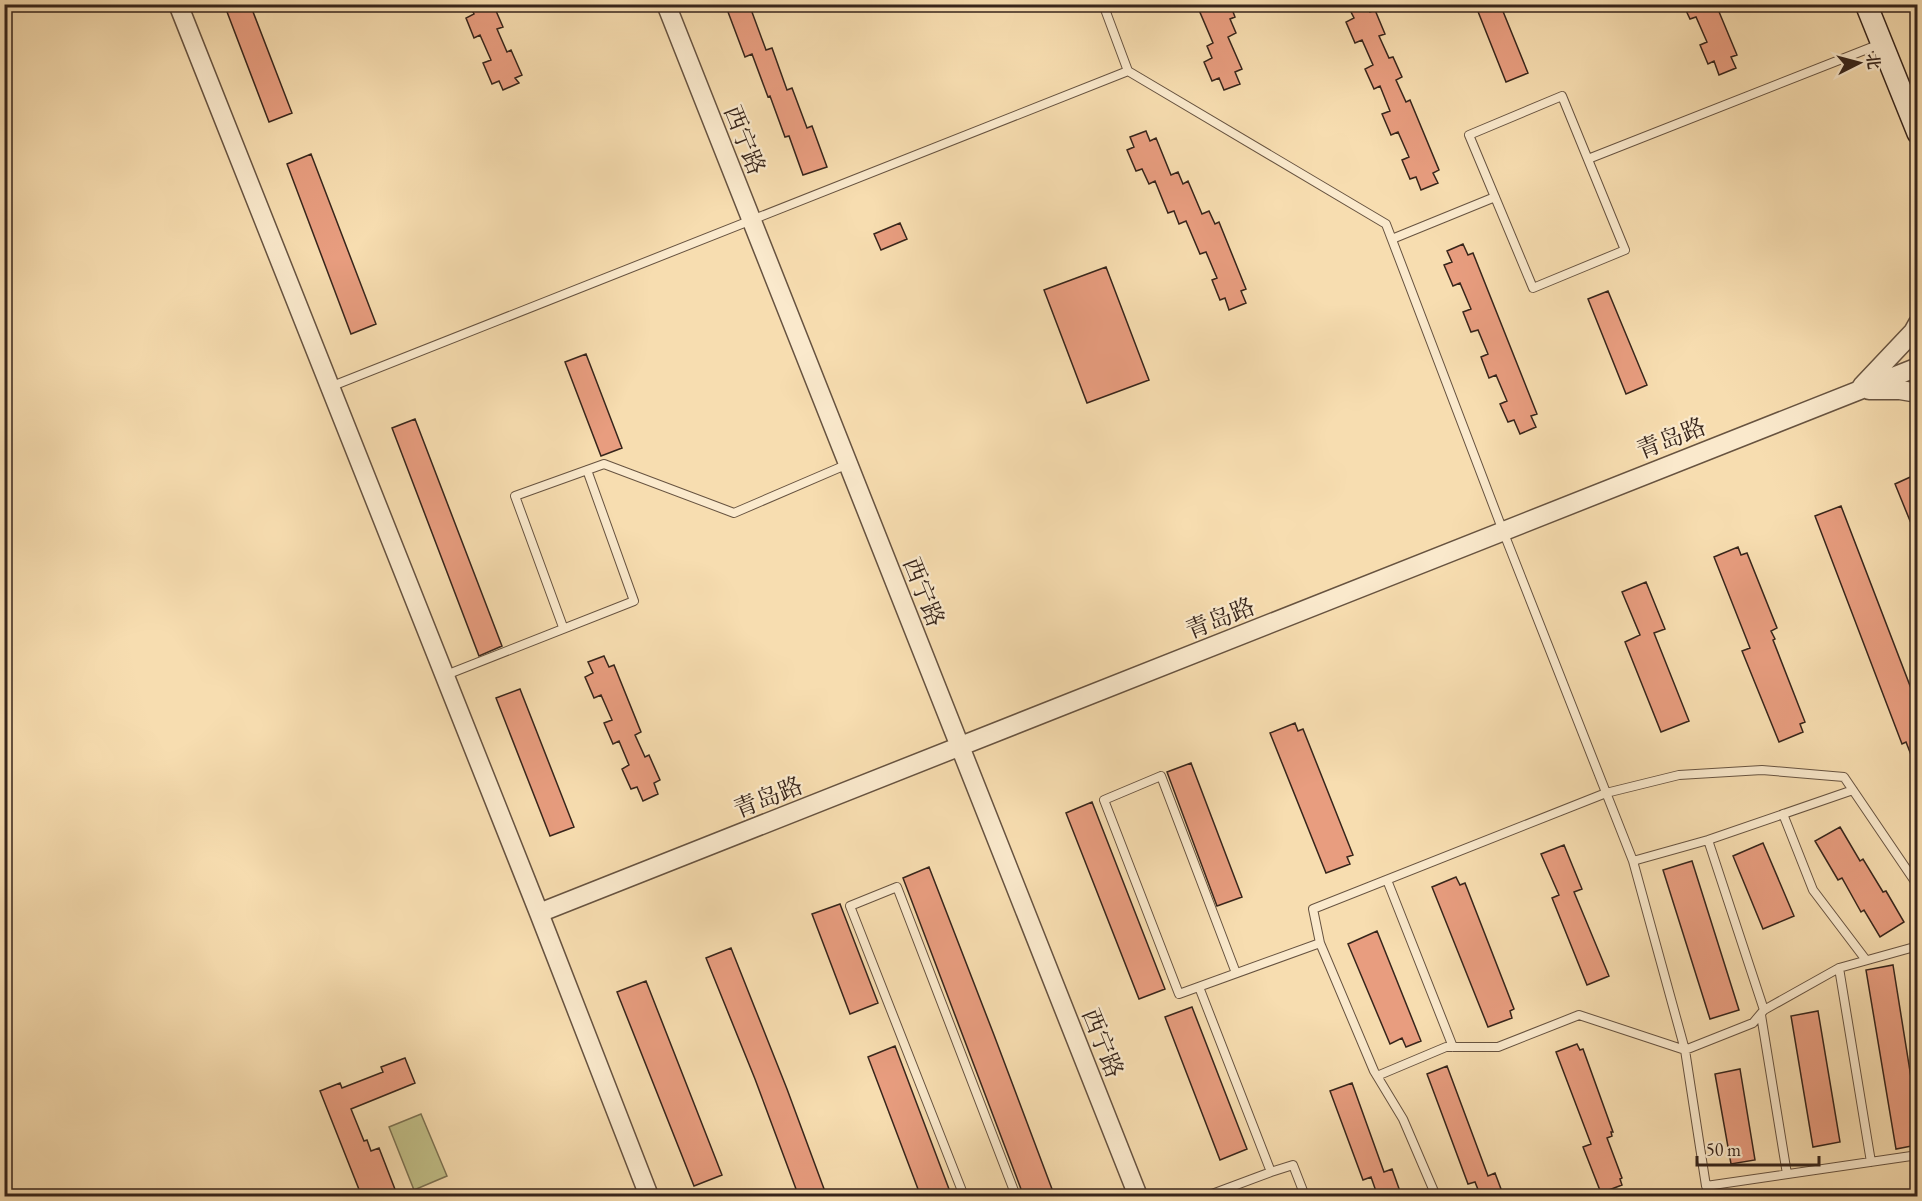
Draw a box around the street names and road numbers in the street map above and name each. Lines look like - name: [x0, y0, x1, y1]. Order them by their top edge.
- street label: 西宁路: [717, 101, 773, 179]
- street label: 青岛路: [1632, 410, 1710, 466]
- street label: 西宁路: [896, 553, 952, 631]
- street label: 青岛路: [1181, 590, 1259, 646]
- street label: 青岛路: [729, 769, 807, 825]
- street label: 西宁路: [1075, 1004, 1131, 1082]

